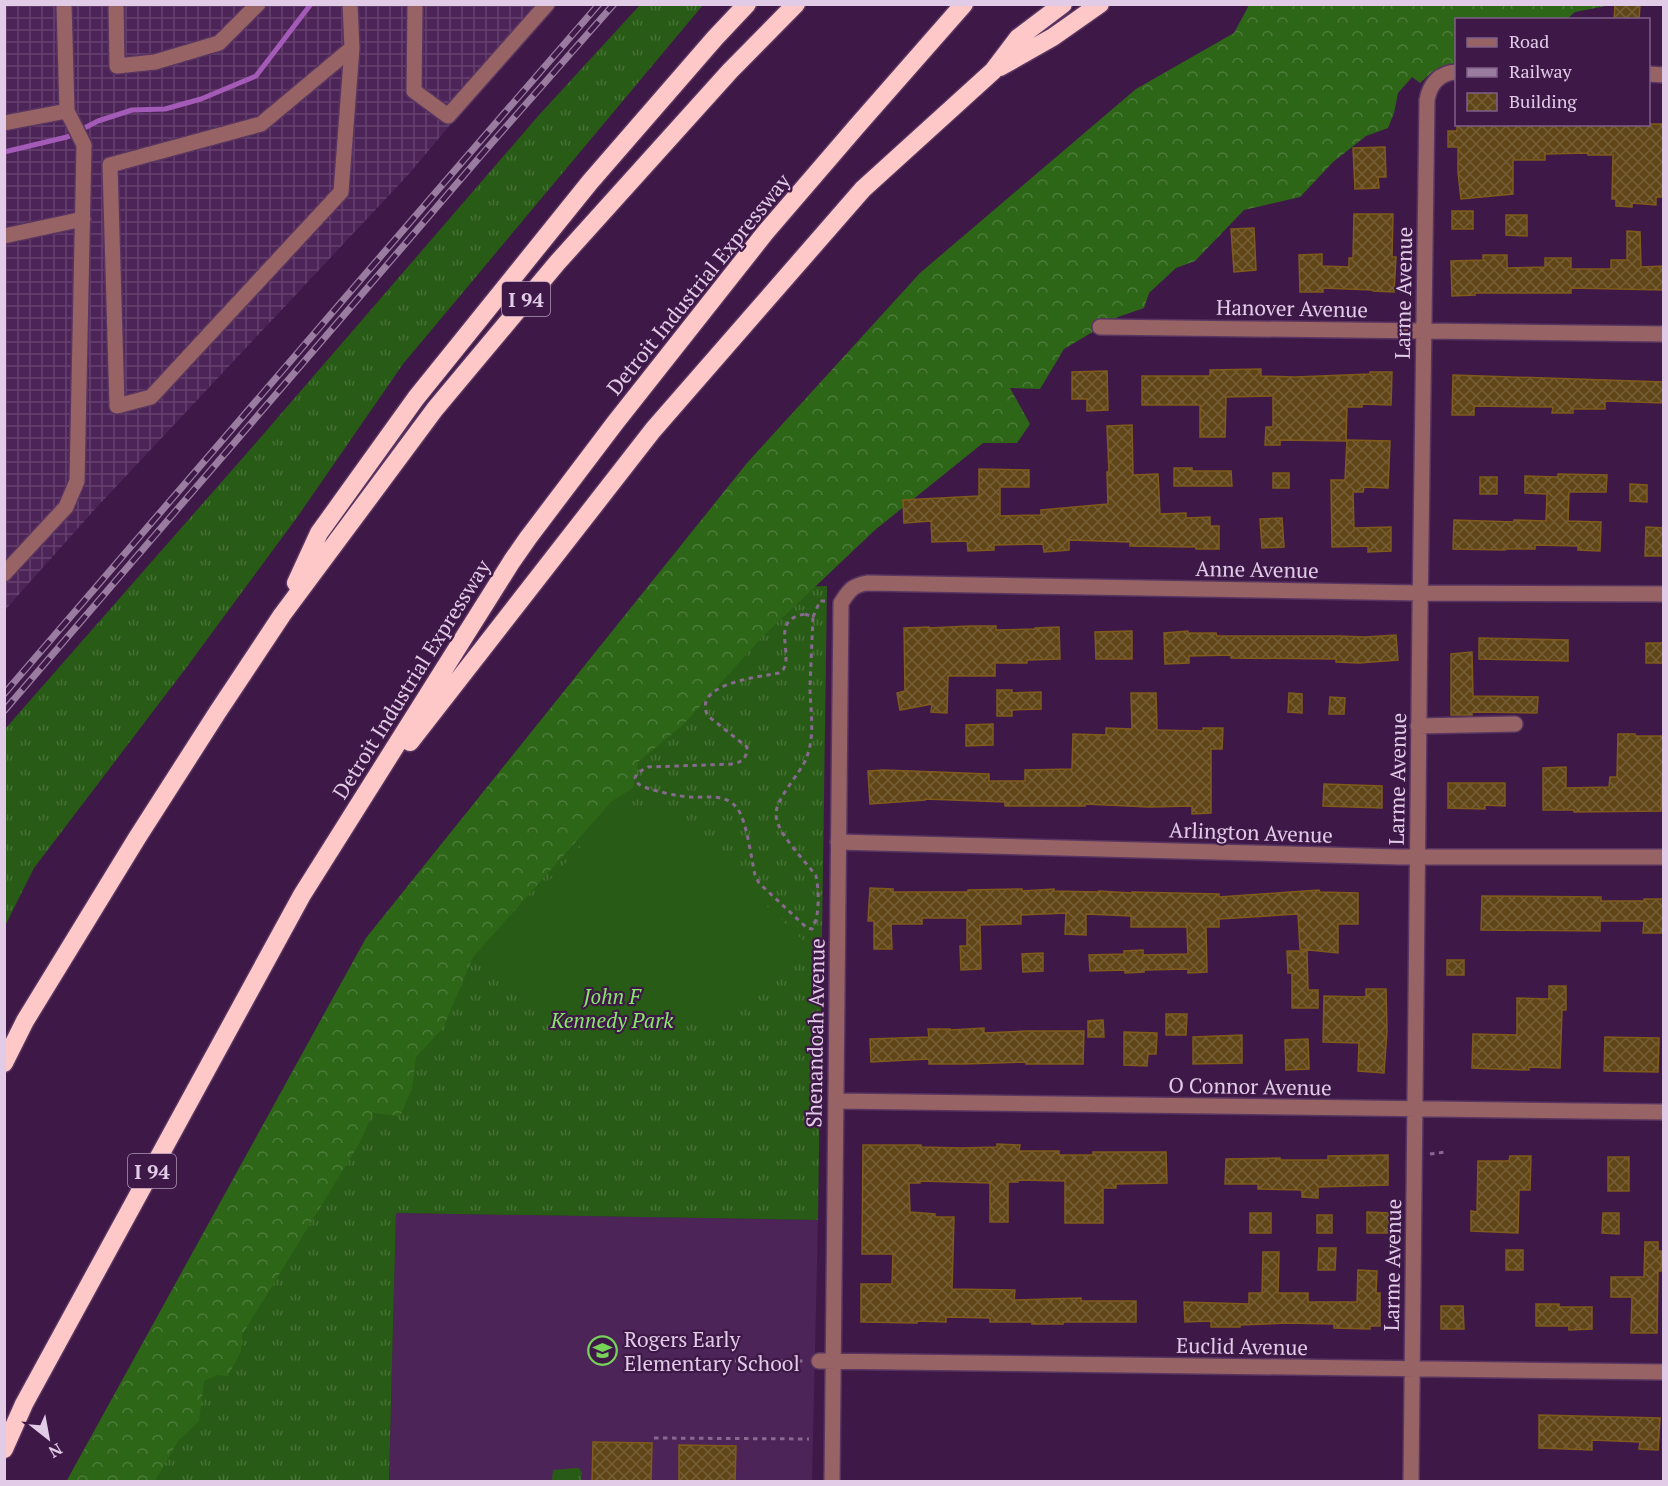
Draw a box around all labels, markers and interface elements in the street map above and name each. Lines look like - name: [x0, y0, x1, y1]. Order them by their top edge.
- legend: [1455, 18, 1650, 126]
- text: Road: [1509, 29, 1549, 53]
- text: Railway: [1509, 59, 1573, 83]
- text: Building: [1509, 89, 1577, 113]
- street label: Detroit Industrial Expressway: [600, 167, 796, 401]
- street label: Larme Avenue: [1388, 227, 1418, 359]
- road number: I 94: [502, 282, 550, 316]
- street label: Hanover Avenue: [1216, 293, 1368, 323]
- street label: Detroit Industrial Expressway: [326, 554, 497, 804]
- street label: Anne Avenue: [1195, 554, 1319, 584]
- street label: Larme Avenue: [1382, 713, 1412, 845]
- street label: Arlington Avenue: [1169, 815, 1333, 849]
- street label: Shenandoah Avenue: [799, 938, 831, 1128]
- park label: John F Kennedy Park: [550, 982, 674, 1034]
- street label: O Connor Avenue: [1168, 1071, 1332, 1101]
- road number: I 94: [128, 1154, 176, 1188]
- street label: Larme Avenue: [1377, 1199, 1407, 1331]
- place label: Rogers Early Elementary School: [624, 1325, 800, 1377]
- street label: Euclid Avenue: [1176, 1331, 1308, 1361]
- school or university icon: Rogers Early Elementary School: [587, 1335, 619, 1367]
- north arrow: [18, 1408, 78, 1468]
- text: N: [45, 1438, 67, 1463]

